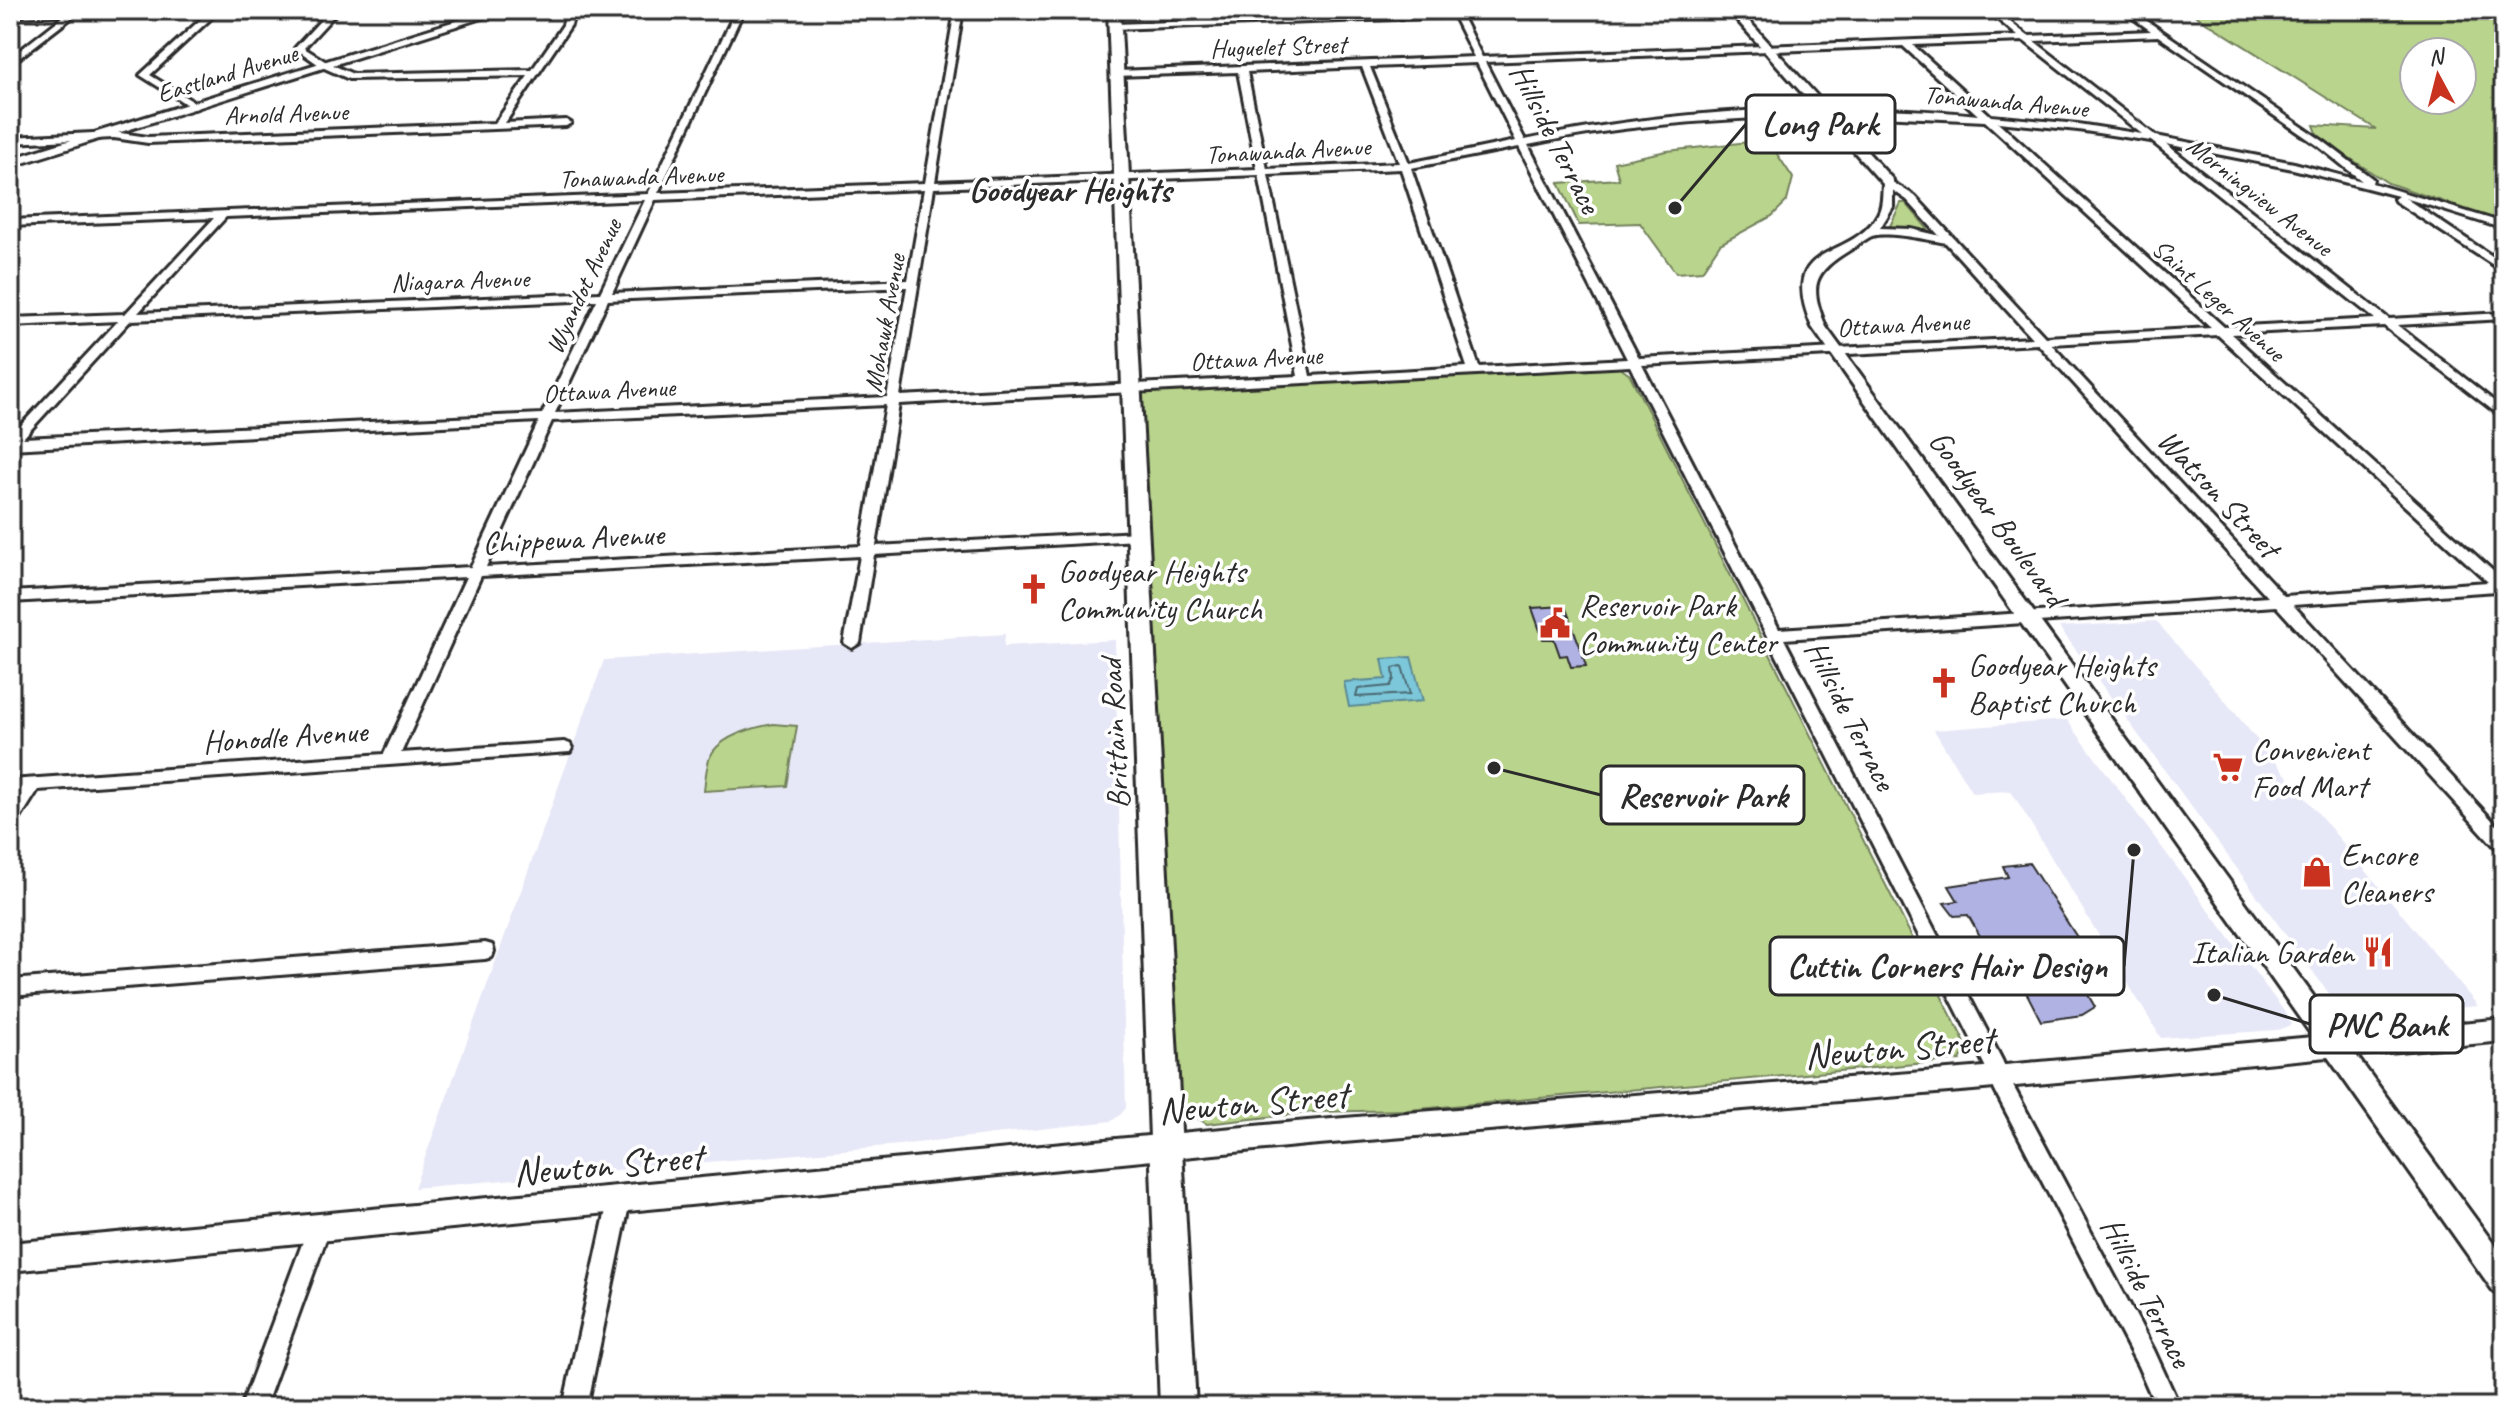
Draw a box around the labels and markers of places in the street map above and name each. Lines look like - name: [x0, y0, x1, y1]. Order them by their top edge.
- callout: Long Park: [1746, 95, 1895, 153]
- place label: Goodyear Heights Community Church: [1058, 551, 1263, 629]
- church icon: Goodyear Heights Community Church: [1017, 572, 1051, 606]
- place label: Reservoir Park Community Center: [1579, 585, 1779, 663]
- public building icon: Reservoir Park Community Center: [1538, 606, 1572, 640]
- place label: Goodyear Heights Baptist Church: [1968, 645, 2158, 723]
- church icon: Goodyear Heights Baptist Church: [1927, 666, 1961, 700]
- place label: Convenient Food Mart: [2252, 729, 2373, 807]
- supermarket icon: Convenient Food Mart: [2211, 750, 2245, 784]
- callout: Reservoir Park: [1601, 766, 1804, 824]
- place label: Encore Cleaners: [2341, 834, 2435, 912]
- shop icon: Encore Cleaners: [2300, 855, 2334, 889]
- place label: Italian Garden: [2191, 932, 2356, 973]
- restaurant icon: Italian Garden: [2361, 935, 2395, 969]
- callout: Cuttin Corners Hair Design: [1770, 937, 2124, 995]
- callout: PNC Bank: [2310, 995, 2463, 1053]

